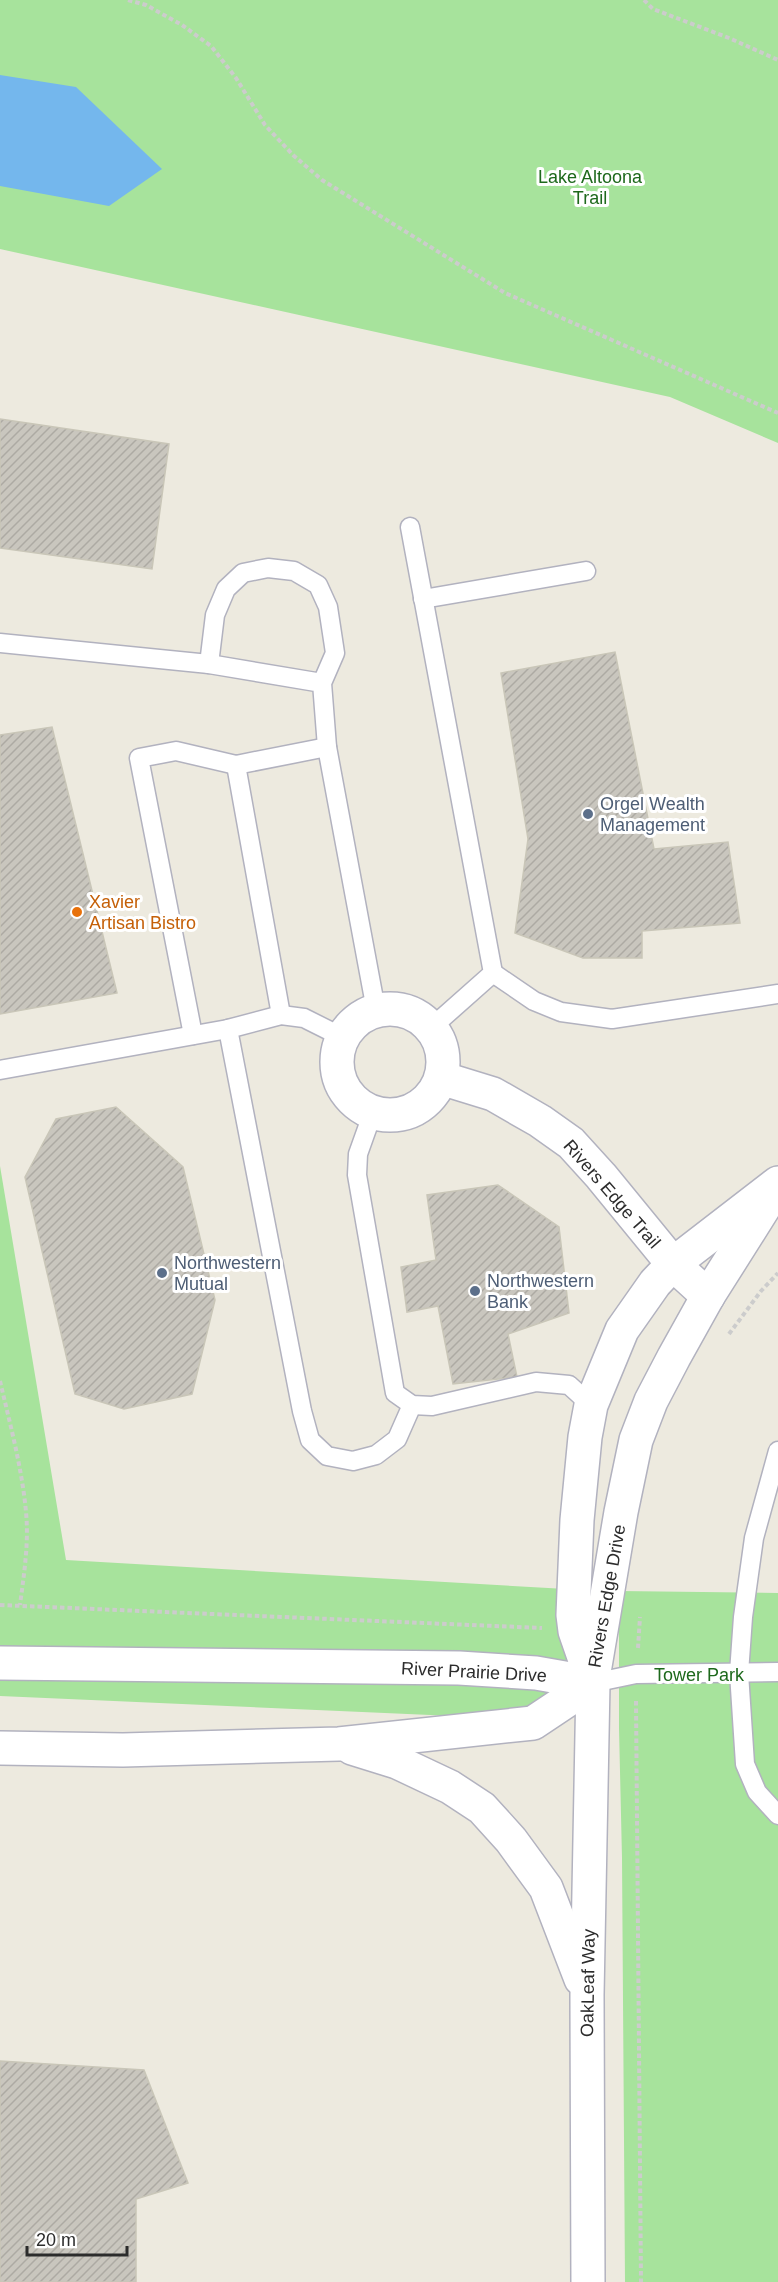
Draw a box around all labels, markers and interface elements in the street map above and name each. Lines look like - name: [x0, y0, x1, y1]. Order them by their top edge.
- park label: Lake Altoona Trail: [538, 167, 643, 208]
- place label: Orgel Wealth Management: [600, 794, 705, 835]
- marker: Orgel Wealth Management: [581, 807, 595, 821]
- place label: Xavier Artisan Bistro: [89, 892, 196, 933]
- marker: Xavier Artisan Bistro: [70, 905, 84, 919]
- street label: Rivers Edge Trail: [559, 1136, 665, 1252]
- place label: Northwestern Mutual: [174, 1253, 281, 1294]
- marker: Northwestern Mutual: [155, 1266, 169, 1280]
- place label: Northwestern Bank: [487, 1271, 594, 1312]
- marker: Northwestern Bank: [468, 1284, 482, 1298]
- street label: Rivers Edge Drive: [585, 1523, 629, 1669]
- street label: River Prairie Drive: [401, 1658, 547, 1686]
- park label: Tower Park: [654, 1665, 745, 1685]
- street label: OakLeaf Way: [577, 1929, 599, 2037]
- scale bar: [27, 2219, 128, 2257]
- text: 20 m: [36, 2230, 76, 2250]

